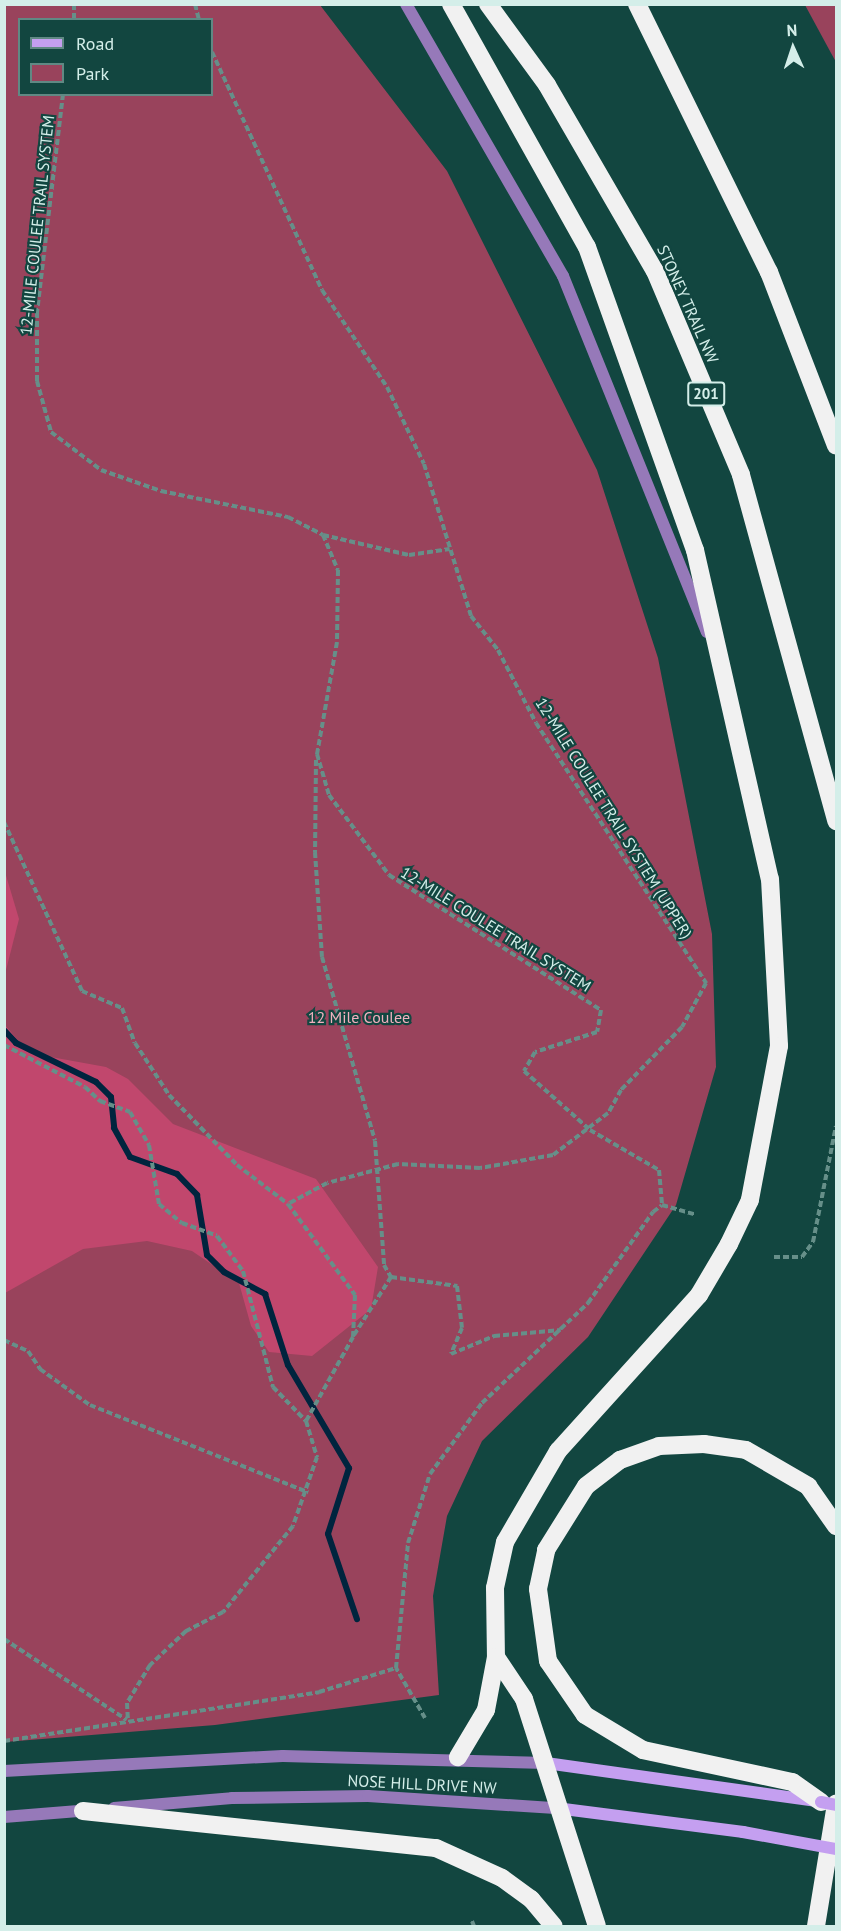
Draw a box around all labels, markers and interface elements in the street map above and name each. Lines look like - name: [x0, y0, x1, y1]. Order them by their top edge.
- legend: [18, 18, 213, 96]
- north arrow: [763, 18, 823, 78]
- text: N: [786, 20, 798, 40]
- text: Road: [76, 32, 114, 55]
- text: Park: [76, 62, 109, 85]
- street label: 12-MILE COULEE TRAIL SYSTEM: [16, 114, 58, 336]
- street label: STONEY TRAIL NW: [653, 241, 723, 367]
- road number: 201: [686, 382, 726, 406]
- street label: 12-MILE COULEE TRAIL SYSTEM (UPPER): [531, 693, 697, 943]
- street label: 12-MILE COULEE TRAIL SYSTEM: [397, 862, 595, 996]
- park label: 12 Mile Coulee: [308, 1007, 410, 1027]
- street label: NOSE HILL DRIVE NW: [347, 1770, 497, 1798]

